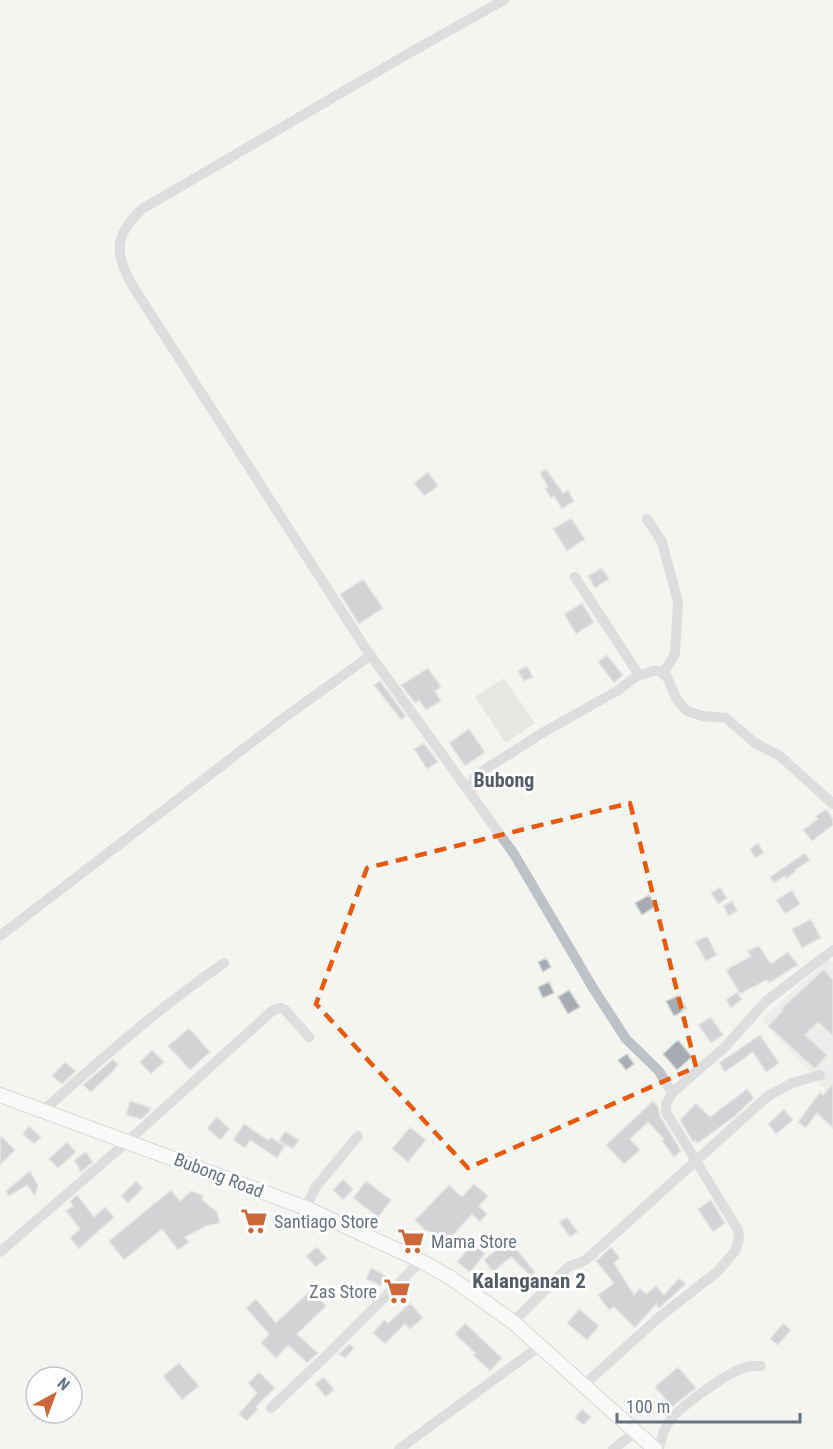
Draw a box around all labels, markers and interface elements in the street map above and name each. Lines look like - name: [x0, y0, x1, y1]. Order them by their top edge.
- district label: Bubong: [474, 768, 534, 792]
- street label: Bubong Road: [171, 1148, 267, 1202]
- supermarket icon: Santiago Store: [239, 1206, 269, 1236]
- place label: Santiago Store: [274, 1211, 378, 1232]
- supermarket icon: Mama Store: [396, 1226, 426, 1256]
- place label: Mama Store: [431, 1231, 517, 1252]
- district label: Kalanganan 2: [472, 1269, 586, 1293]
- supermarket icon: Zas Store: [382, 1276, 412, 1306]
- place label: Zas Store: [309, 1281, 377, 1302]
- north arrow: [24, 1365, 84, 1425]
- text: N: [54, 1374, 73, 1394]
- scale bar: [617, 1386, 800, 1424]
- text: 100 m: [626, 1396, 670, 1417]

